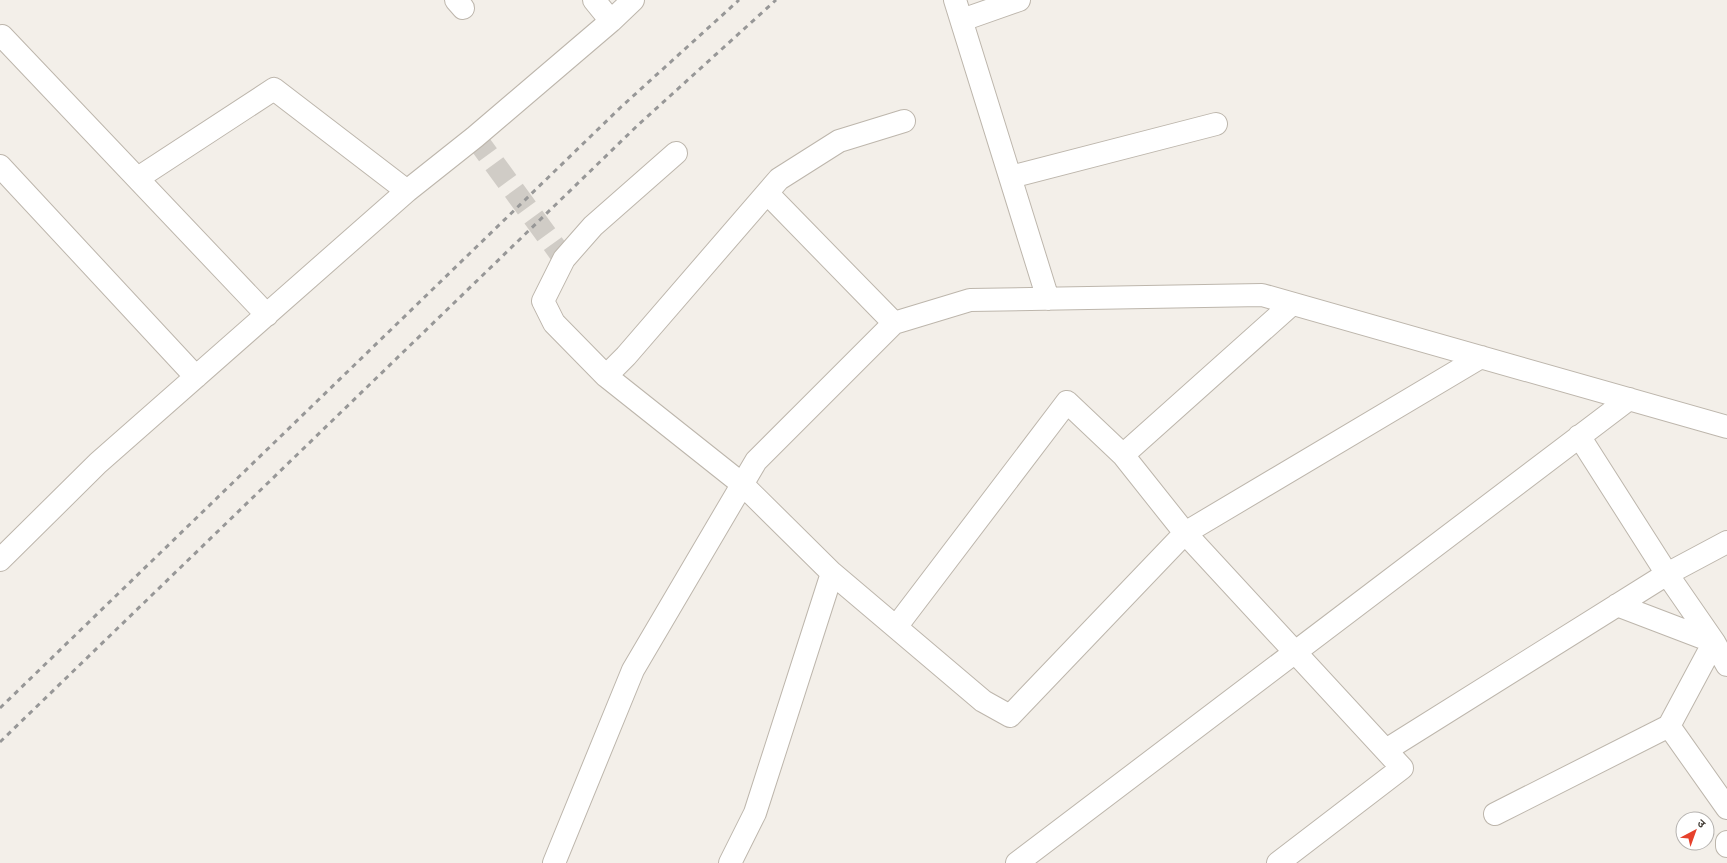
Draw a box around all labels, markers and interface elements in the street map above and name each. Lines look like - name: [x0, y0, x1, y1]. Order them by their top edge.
- north arrow: [1675, 811, 1715, 851]
- text: उ: [1695, 817, 1708, 831]

